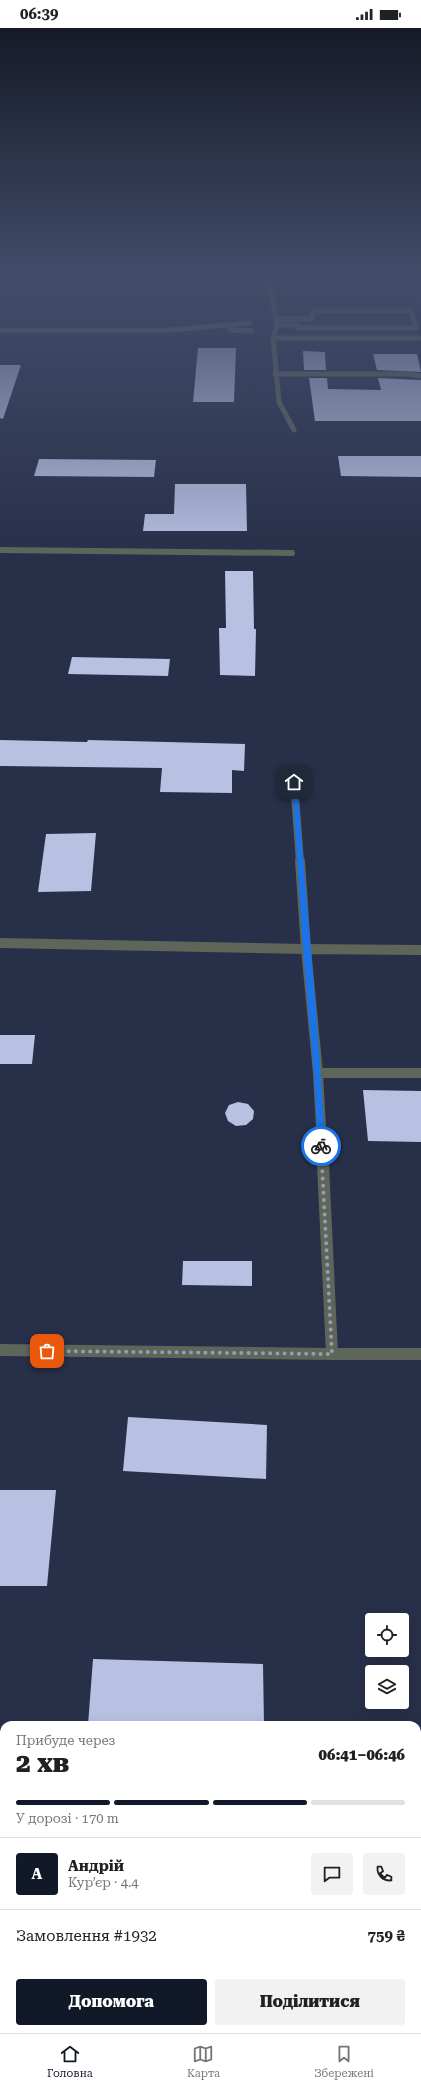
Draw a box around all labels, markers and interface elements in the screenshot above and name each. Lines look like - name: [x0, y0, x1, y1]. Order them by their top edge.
- text: 06:39: [20, 5, 58, 23]
- pin: [277, 765, 311, 799]
- icon: home: [283, 771, 305, 793]
- courier: [301, 1126, 341, 1166]
- icon: bike: [310, 1135, 332, 1157]
- pin: [30, 1334, 64, 1368]
- icon: bag: [36, 1340, 58, 1362]
- map controls: [365, 1613, 409, 1709]
- button: locate: [365, 1613, 409, 1657]
- button: layers: [365, 1665, 409, 1709]
- text: Прибуде через: [16, 1733, 115, 1748]
- text: 06:41–06:46: [319, 1746, 405, 1764]
- text: 2 хв: [16, 1748, 69, 1778]
- text: У дорозі · 170 m: [16, 1811, 119, 1826]
- button: chat: [311, 1853, 353, 1895]
- button: phone: [363, 1853, 405, 1895]
- text: Андрій: [68, 1857, 124, 1875]
- text: А: [32, 1865, 42, 1883]
- text: Кур’єр · 4.4: [68, 1875, 139, 1890]
- text: Замовлення #1932: [16, 1927, 157, 1945]
- text: 759 ₴: [368, 1927, 405, 1945]
- button: Допомога: [16, 1979, 207, 2025]
- button: Поділитися: [215, 1979, 405, 2025]
- tab: Головна: [47, 2043, 93, 2080]
- tab: Карта: [187, 2043, 220, 2080]
- tab: Збережені: [314, 2043, 374, 2080]

